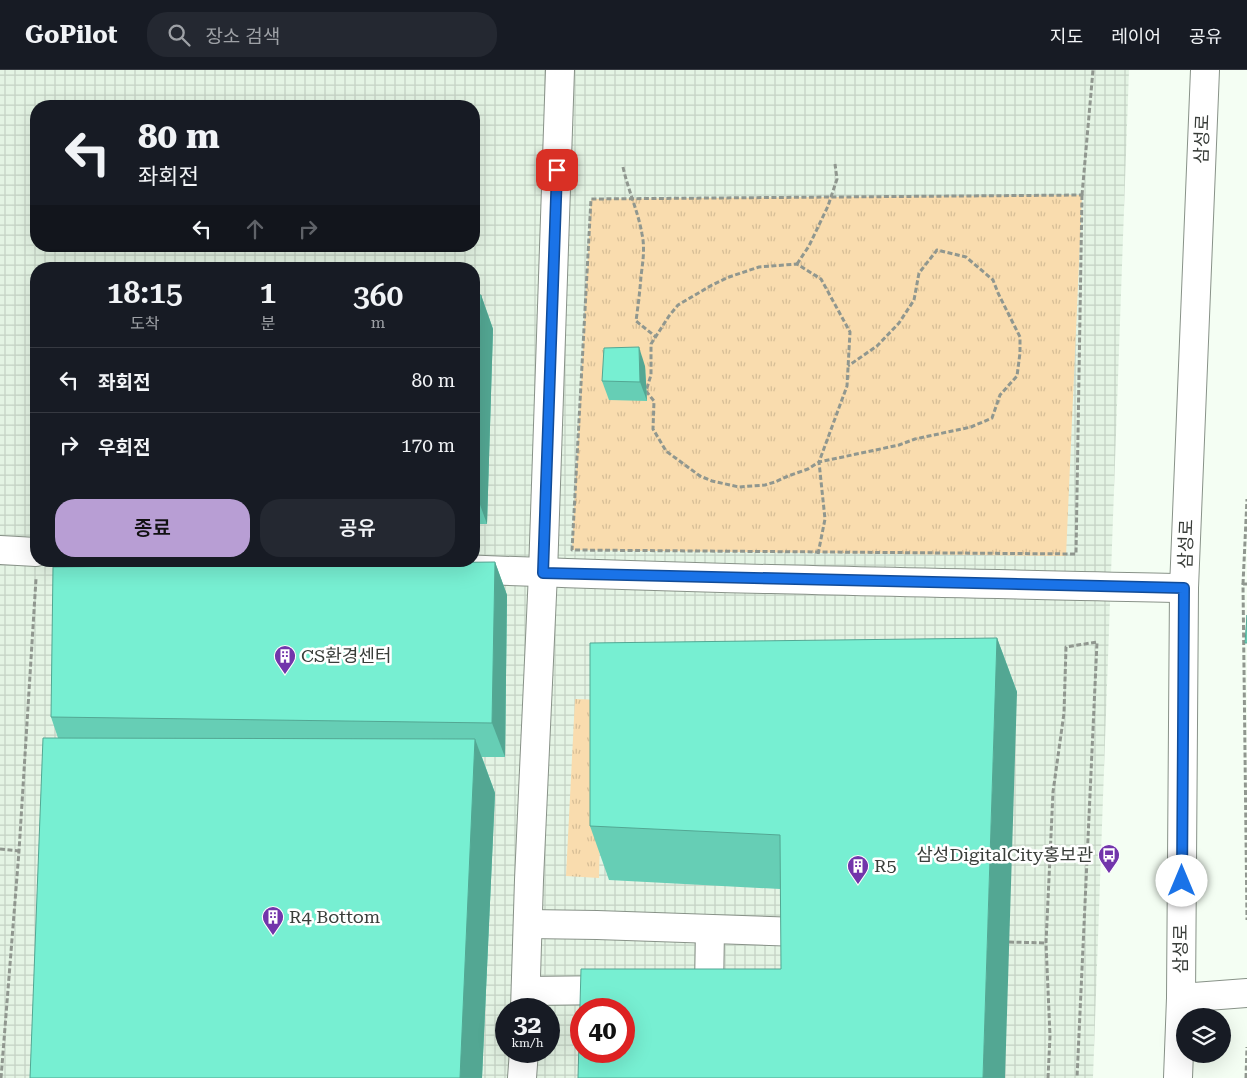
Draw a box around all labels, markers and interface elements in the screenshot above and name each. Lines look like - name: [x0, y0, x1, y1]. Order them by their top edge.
- search box: [147, 12, 497, 57]
- text: GoPilot: [25, 21, 117, 49]
- icon: search: [165, 21, 193, 49]
- text: 장소 검색: [205, 25, 280, 48]
- text: 지도: [1050, 26, 1083, 47]
- text: 레이어: [1111, 26, 1161, 47]
- text: 공유: [1189, 26, 1222, 47]
- street label: 삼성로: [1190, 114, 1213, 164]
- text: 80 m: [138, 116, 220, 157]
- icon: left: [55, 120, 120, 185]
- pin: [536, 149, 578, 191]
- icon: arrive: [543, 156, 571, 184]
- text: 좌회전: [138, 164, 199, 189]
- icon: left: [188, 215, 216, 243]
- icon: ahead: [241, 215, 269, 243]
- icon: right: [294, 215, 322, 243]
- text: 18:15: [107, 275, 183, 310]
- text: 1: [259, 275, 276, 310]
- text: 360: [353, 278, 403, 313]
- text: m: [371, 313, 385, 332]
- text: 도착: [130, 314, 159, 333]
- text: 분: [260, 314, 275, 333]
- icon: left: [55, 366, 83, 394]
- text: 80 m: [412, 369, 455, 392]
- text: 좌회전: [98, 371, 150, 394]
- icon: right: [55, 431, 83, 459]
- text: 170 m: [401, 434, 455, 457]
- text: 우회전: [98, 436, 150, 459]
- button: 종료: [55, 499, 250, 557]
- button: 공유: [260, 499, 455, 557]
- street label: 삼성로: [1174, 519, 1197, 569]
- building icon: CS환경센터: [273, 644, 297, 675]
- place label: CS환경센터: [301, 645, 392, 666]
- bus stop icon: 삼성DigitalCity홍보관: [1097, 843, 1121, 874]
- place label: 삼성DigitalCity홍보관: [916, 844, 1093, 865]
- building icon: R5: [846, 854, 870, 885]
- position arrow: [1155, 854, 1207, 906]
- place label: R5: [874, 855, 897, 876]
- building icon: R4 Bottom: [261, 905, 285, 936]
- place label: R4 Bottom: [289, 906, 380, 927]
- street label: 삼성로: [1170, 924, 1191, 974]
- speed limit sign: 40: [570, 998, 635, 1063]
- map controls: [1176, 1008, 1231, 1063]
- button: layers: [1176, 1008, 1231, 1063]
- text: 32: [513, 1010, 542, 1039]
- text: km/h: [511, 1036, 544, 1050]

